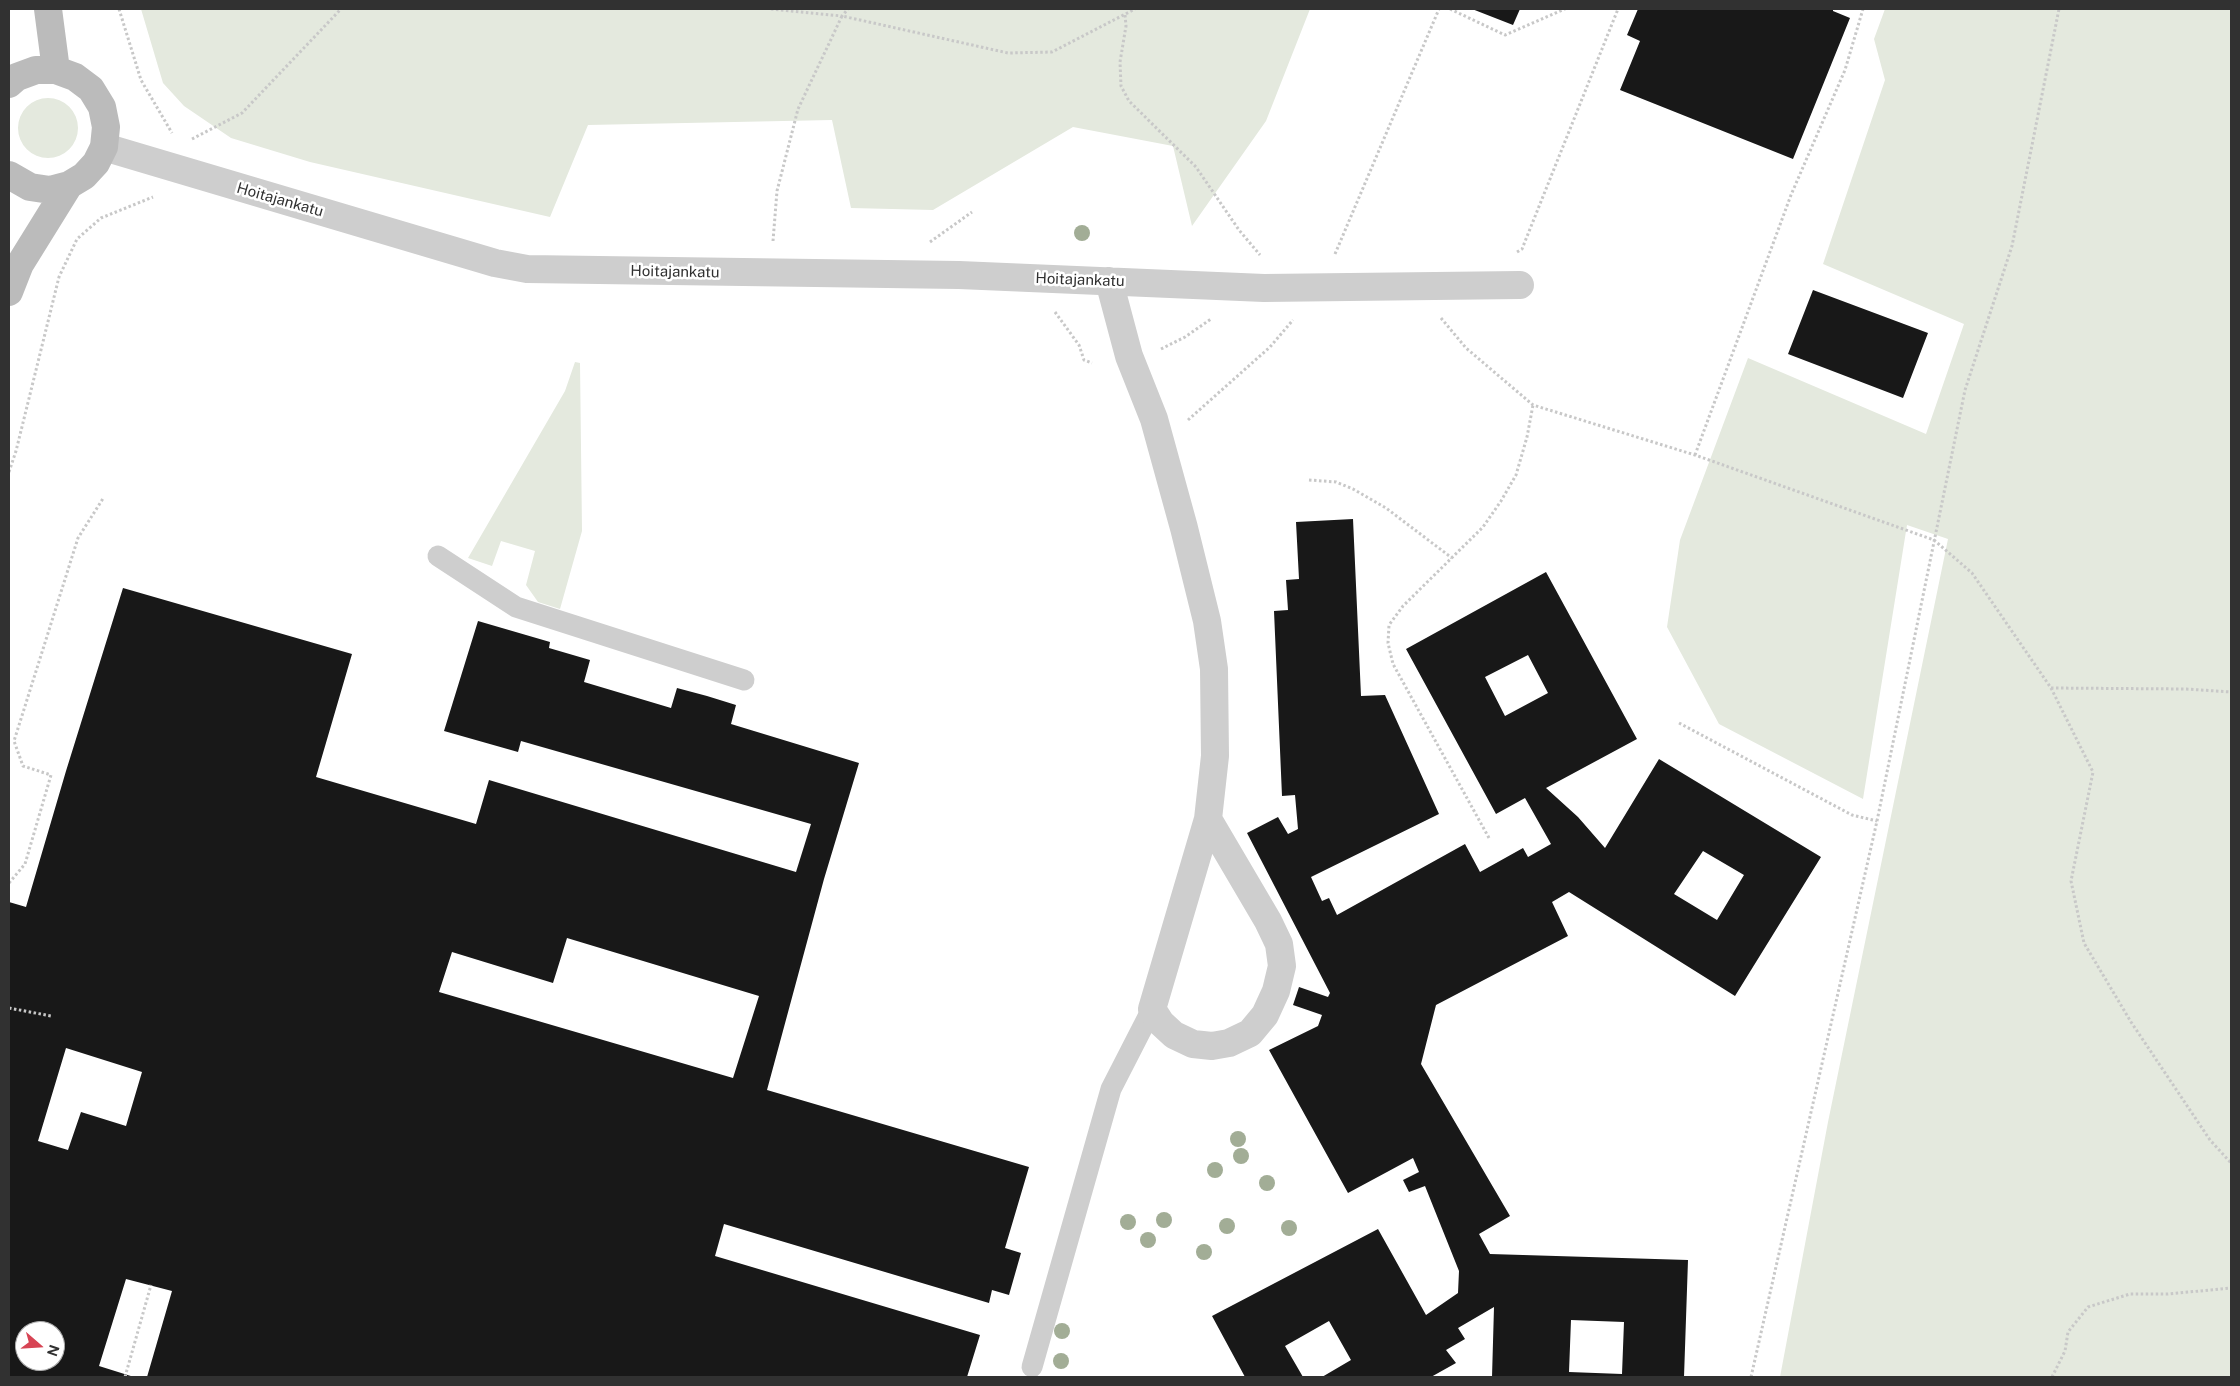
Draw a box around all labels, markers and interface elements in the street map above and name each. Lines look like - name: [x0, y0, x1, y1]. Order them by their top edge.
- street label: Hoitajankatu: [235, 179, 325, 221]
- street label: Hoitajankatu: [630, 262, 720, 282]
- street label: Hoitajankatu: [1035, 269, 1125, 291]
- north arrow: [15, 1321, 65, 1371]
- text: N: [44, 1343, 63, 1358]

